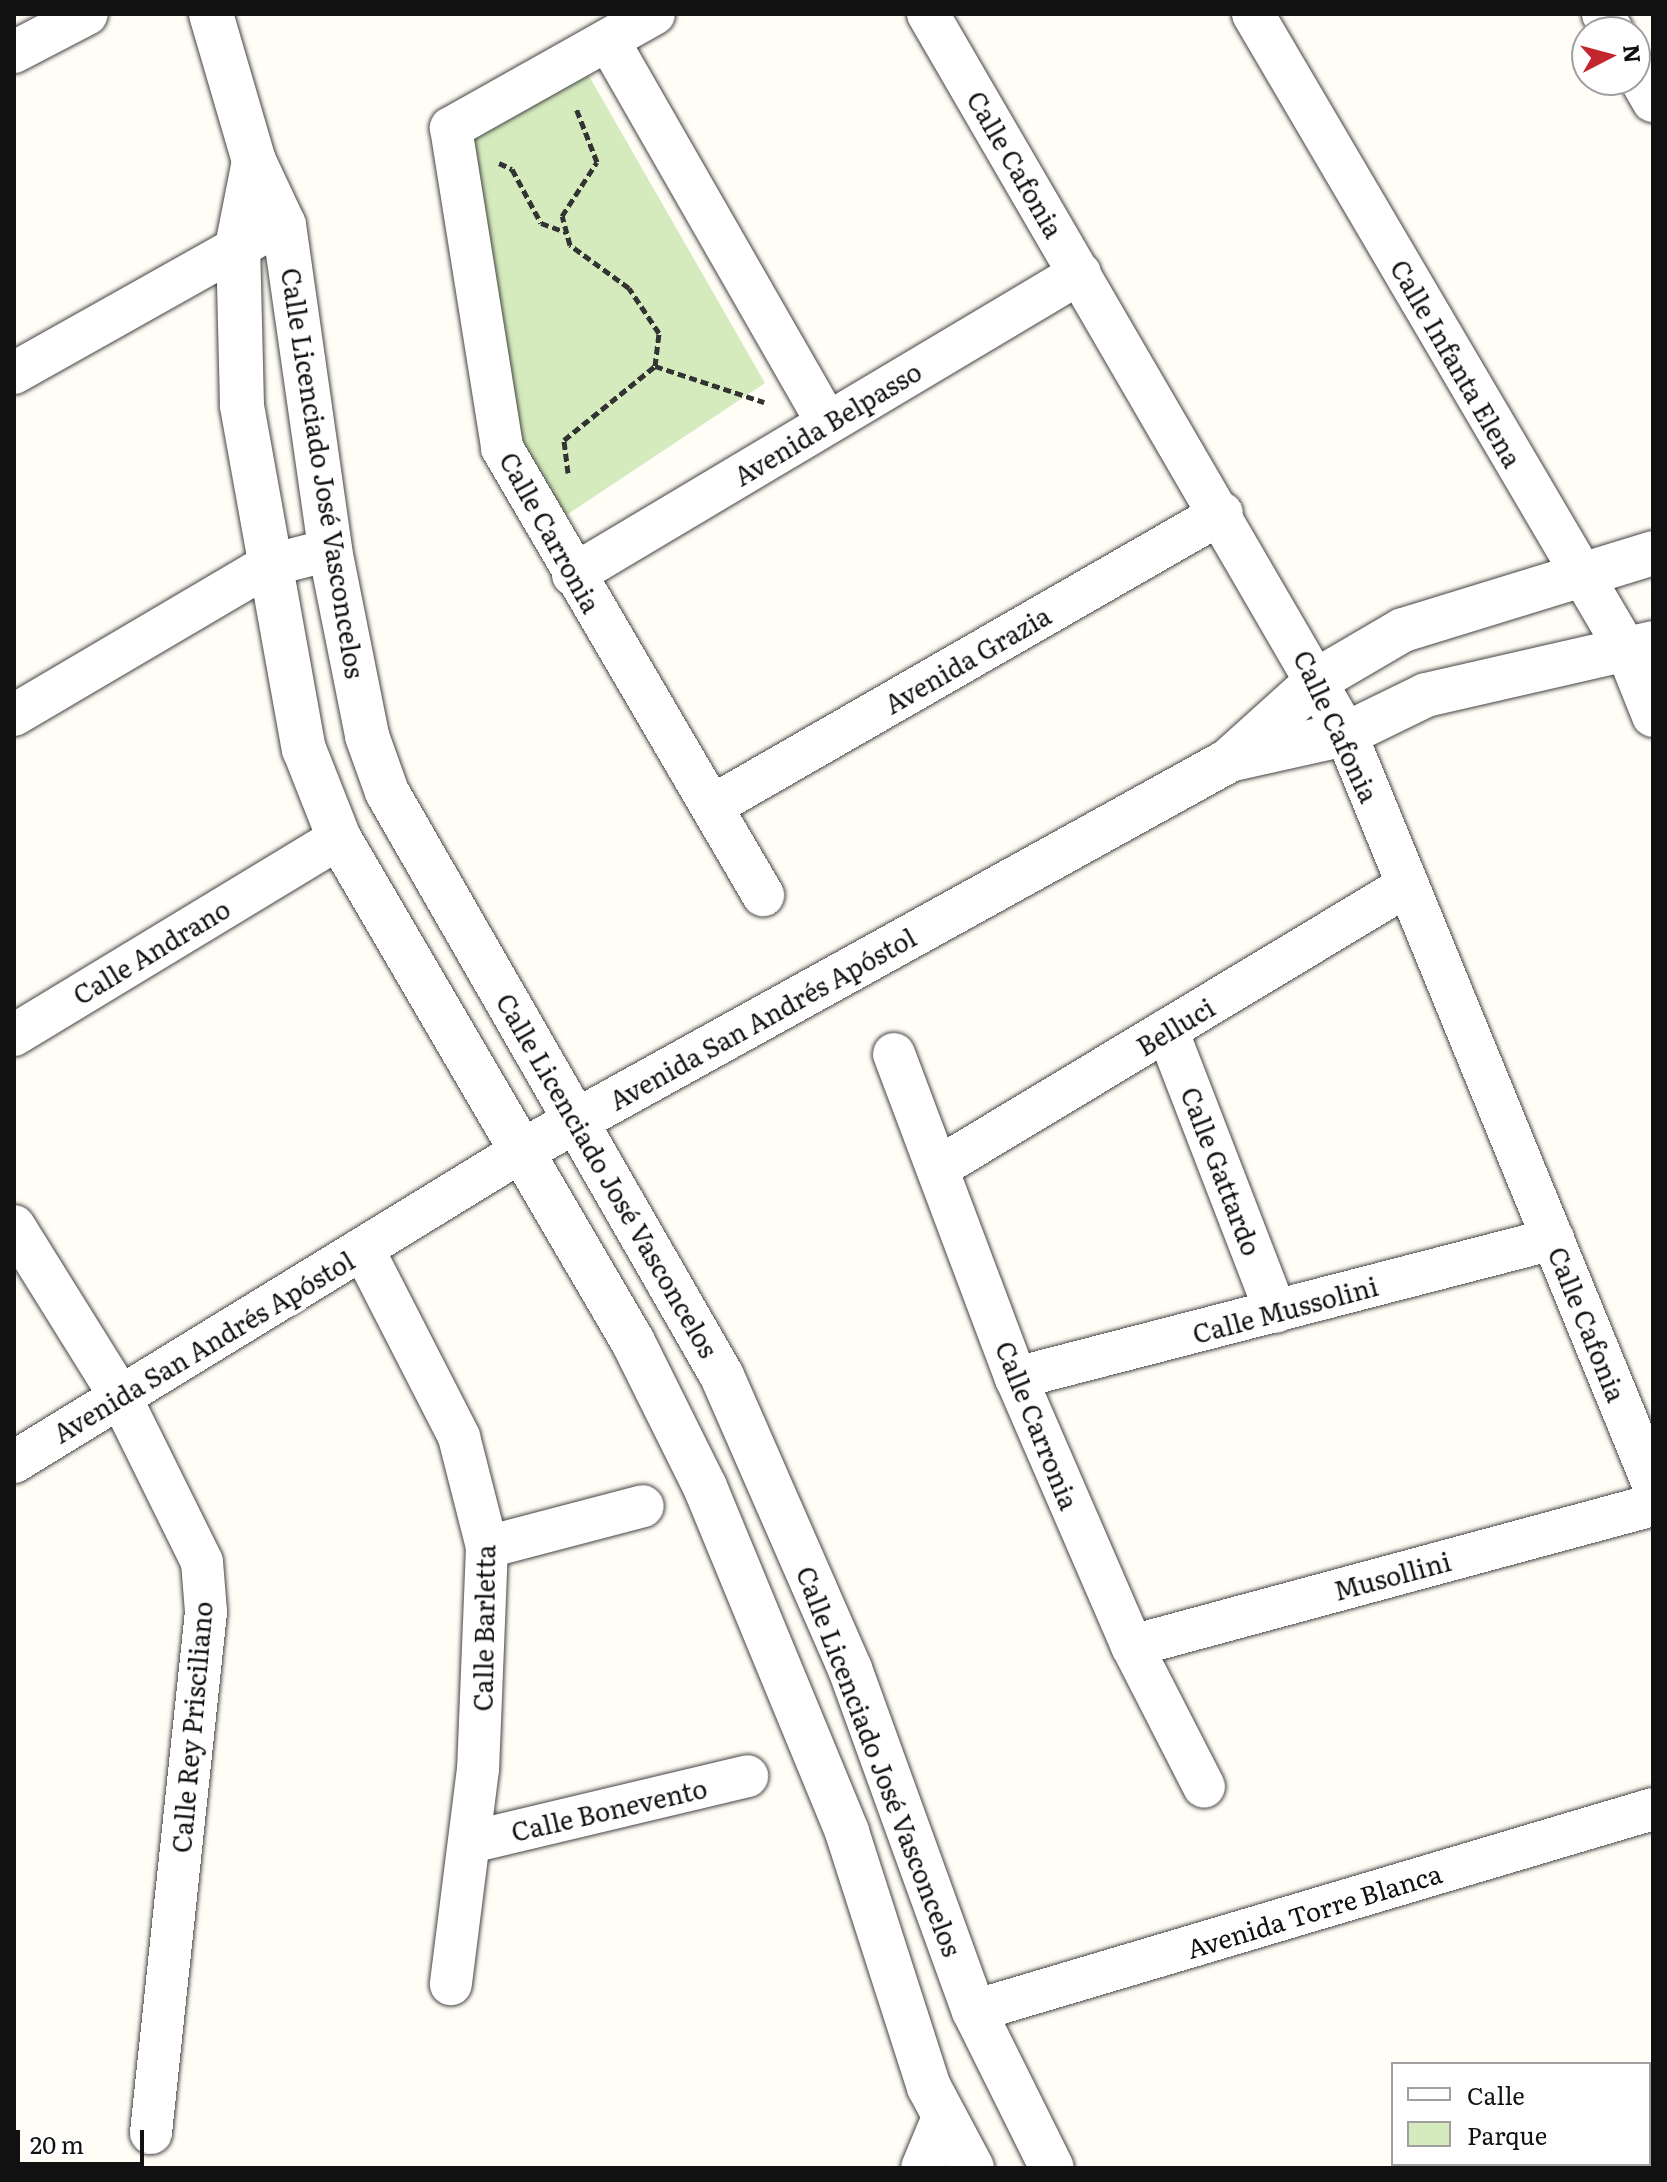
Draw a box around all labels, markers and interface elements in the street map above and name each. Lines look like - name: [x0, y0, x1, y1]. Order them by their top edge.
- north arrow: [1571, 16, 1651, 96]
- text: N: [1616, 43, 1651, 65]
- street label: Calle Cafonia: [961, 85, 1071, 243]
- street label: Calle Infanta Elena: [1385, 254, 1529, 472]
- street label: Calle Licenciado José Vasconcelos: [276, 266, 372, 680]
- street label: Avenida Belpasso: [728, 355, 926, 491]
- street label: Calle Carronia: [494, 446, 608, 618]
- street label: Avenida Grazia: [878, 599, 1056, 719]
- street label: Calle Cafonia: [1288, 645, 1386, 807]
- street label: Calle Andrano: [67, 892, 235, 1010]
- street label: Avenida San Andrés Apóstol: [603, 921, 921, 1115]
- street label: Calle Licenciado José Vasconcelos: [491, 987, 725, 1363]
- street label: Belluci: [1130, 991, 1220, 1061]
- street label: Calle Gattardo: [1176, 1082, 1268, 1260]
- street label: Calle Cafonia: [1543, 1242, 1633, 1406]
- street label: Avenida San Andrés Apóstol: [47, 1244, 359, 1448]
- street label: Calle Mussolini: [1189, 1269, 1381, 1349]
- street label: Calle Carronia: [990, 1336, 1086, 1514]
- street label: Calle Barletta: [466, 1544, 500, 1712]
- street label: Musollini: [1330, 1544, 1454, 1606]
- street label: Calle Licenciado José Vasconcelos: [791, 1562, 969, 1960]
- street label: Calle Rey Prisciliano: [164, 1600, 218, 1854]
- street label: Calle Bonevento: [508, 1771, 710, 1847]
- street label: Avenida Torre Blanca: [1183, 1856, 1445, 1964]
- legend: [1391, 2062, 1651, 2166]
- text: Calle: [1467, 2077, 1525, 2112]
- scale bar: [20, 2114, 148, 2164]
- text: Parque: [1467, 2117, 1547, 2152]
- text: 20 m: [30, 2126, 84, 2161]

